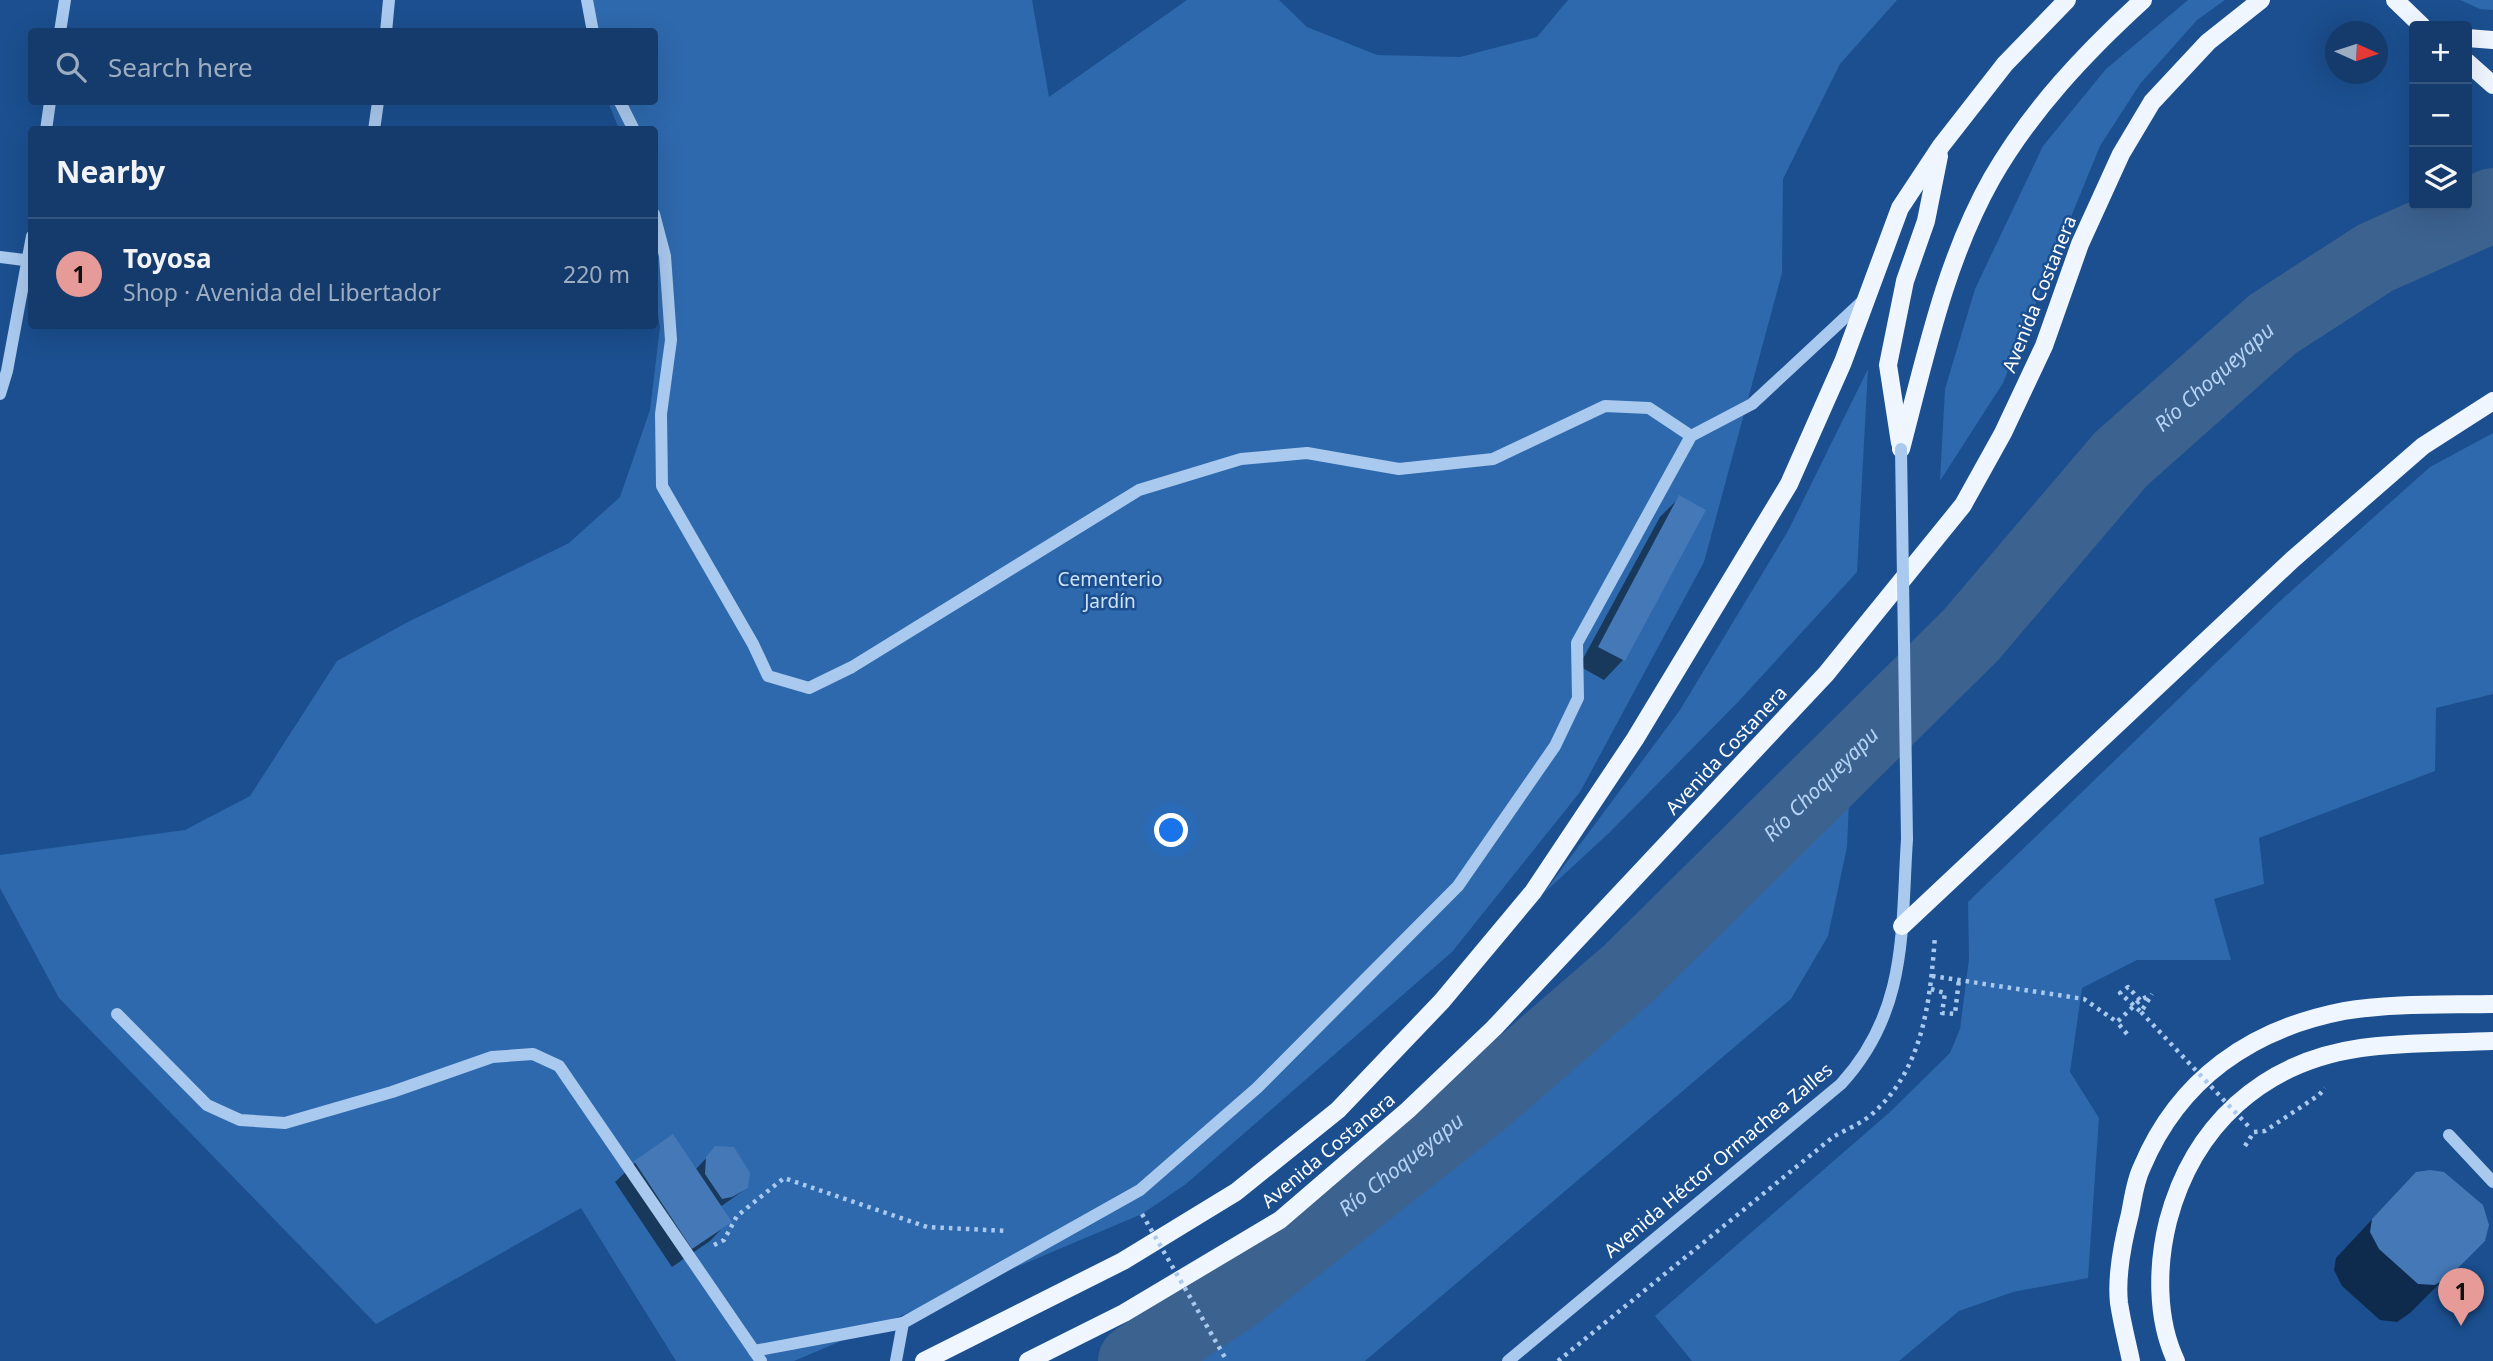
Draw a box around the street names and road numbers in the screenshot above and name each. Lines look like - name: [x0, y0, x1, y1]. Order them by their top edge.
- street label: Avenida Costanera: [1996, 212, 2082, 376]
- street label: Avenida Costanera: [1659, 680, 1793, 820]
- street label: Avenida Héctor Ormachea Zalles: [1598, 1057, 1838, 1263]
- street label: Avenida Costanera: [1256, 1086, 1400, 1214]

